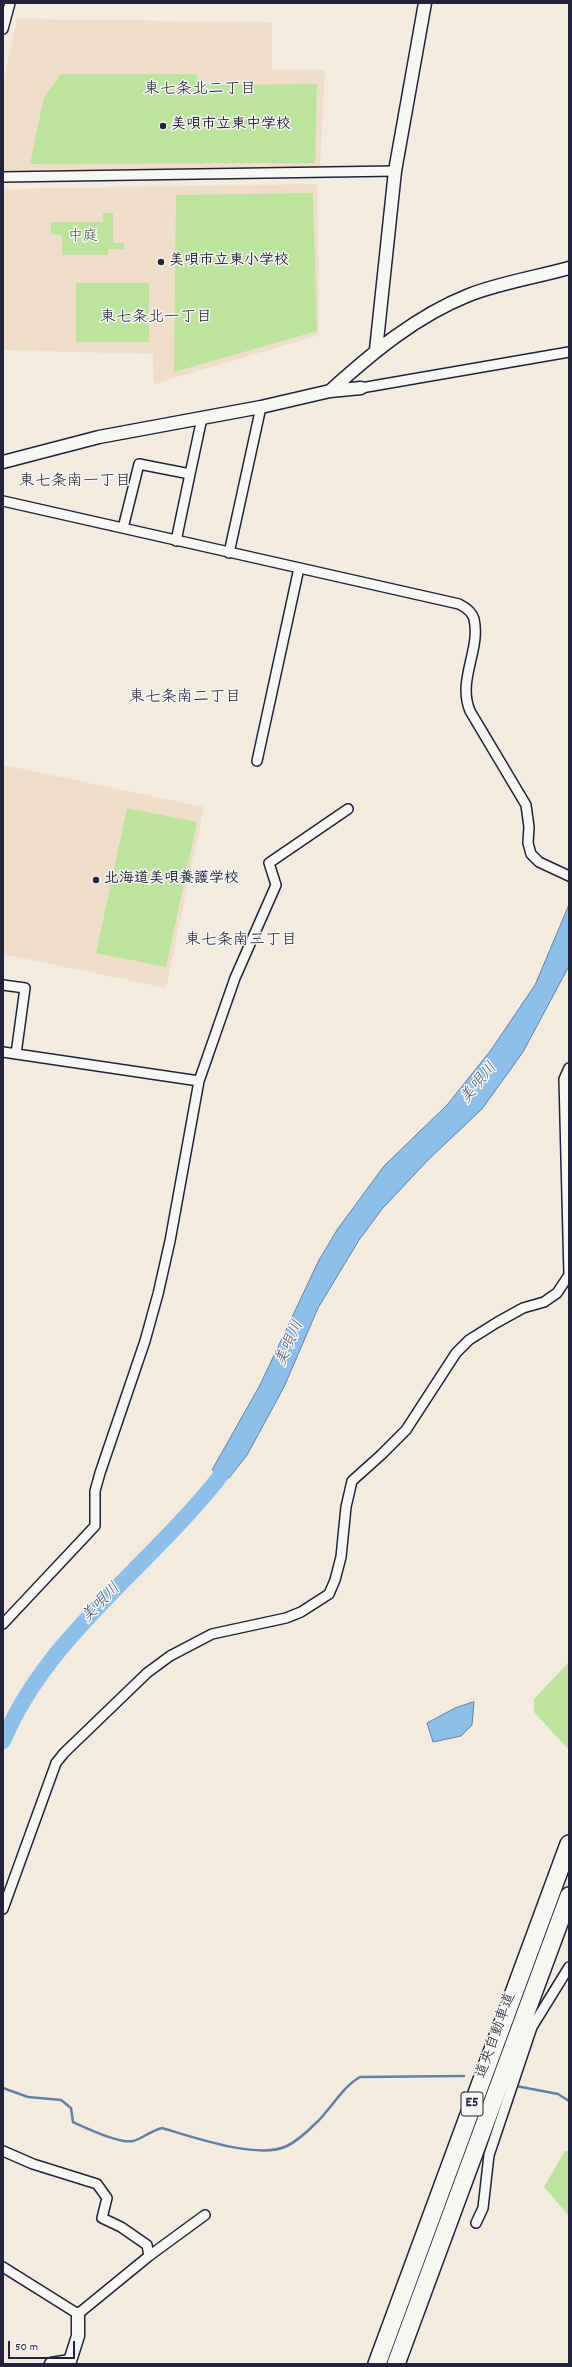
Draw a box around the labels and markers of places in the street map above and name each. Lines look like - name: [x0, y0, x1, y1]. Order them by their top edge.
- place label: 美唄市立東中学校: [171, 117, 291, 135]
- marker: 美唄市立東中学校: [158, 121, 168, 131]
- place label: 美唄市立東小学校: [169, 253, 289, 271]
- marker: 美唄市立東小学校: [156, 257, 166, 267]
- place label: 北海道美唄養護学校: [104, 871, 239, 889]
- marker: 北海道美唄養護学校: [91, 875, 101, 885]

